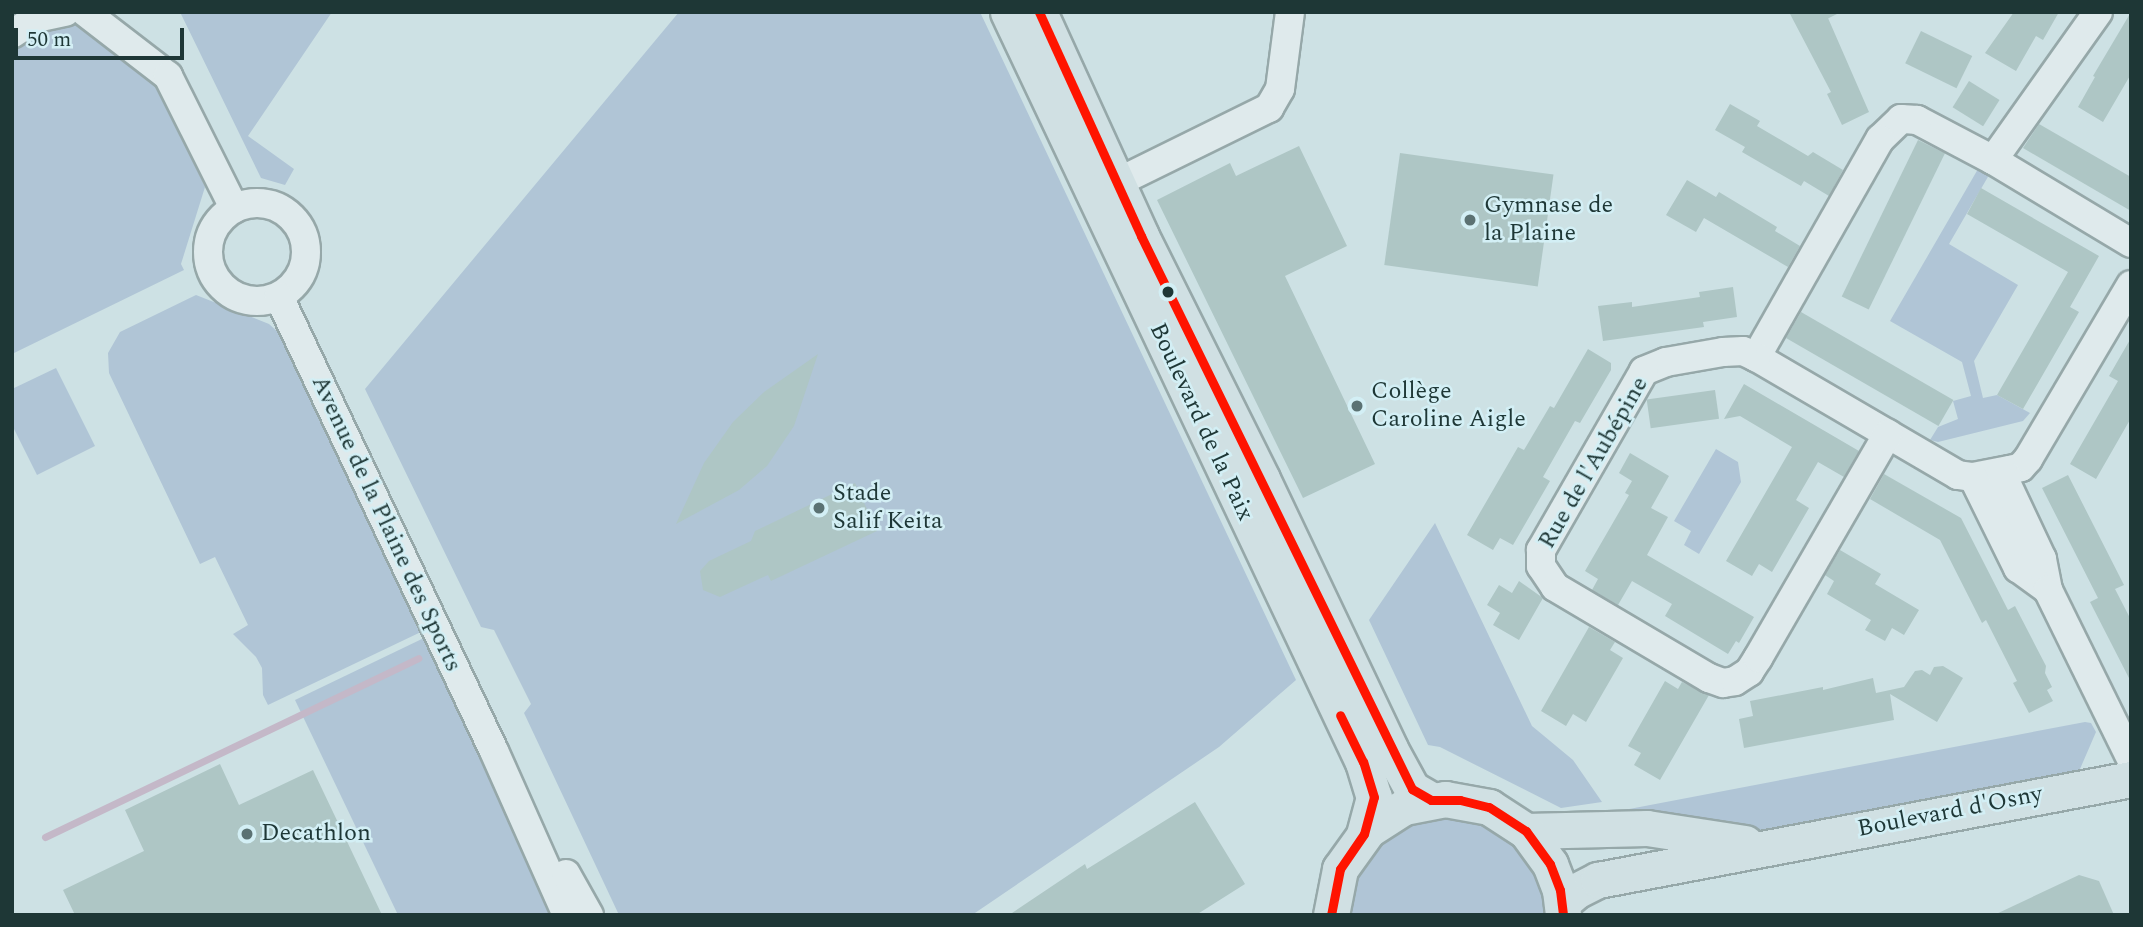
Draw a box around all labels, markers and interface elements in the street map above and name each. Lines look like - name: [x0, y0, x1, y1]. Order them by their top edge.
- scale bar: [18, 14, 187, 58]
- text: 50 m: [27, 24, 71, 56]
- place label: Gymnase de la Plaine: [1484, 192, 1613, 248]
- marker: Gymnase de la Plaine: [1462, 212, 1478, 228]
- unlabelled marker: [1161, 285, 1175, 299]
- street label: Boulevard de la Paix: [1142, 318, 1260, 526]
- street label: Avenue de la Plaine des Sports: [305, 371, 467, 677]
- street label: Rue de l'Aubépine: [1533, 372, 1655, 554]
- place label: Collège Caroline Aigle: [1371, 378, 1526, 434]
- marker: Collège Caroline Aigle: [1349, 398, 1365, 414]
- place label: Stade Salif Keita: [833, 480, 943, 536]
- marker: Stade Salif Keita: [811, 500, 827, 516]
- street label: Boulevard d'Osny: [1855, 780, 2045, 844]
- place label: Decathlon: [261, 820, 371, 848]
- marker: Decathlon: [239, 826, 255, 842]

